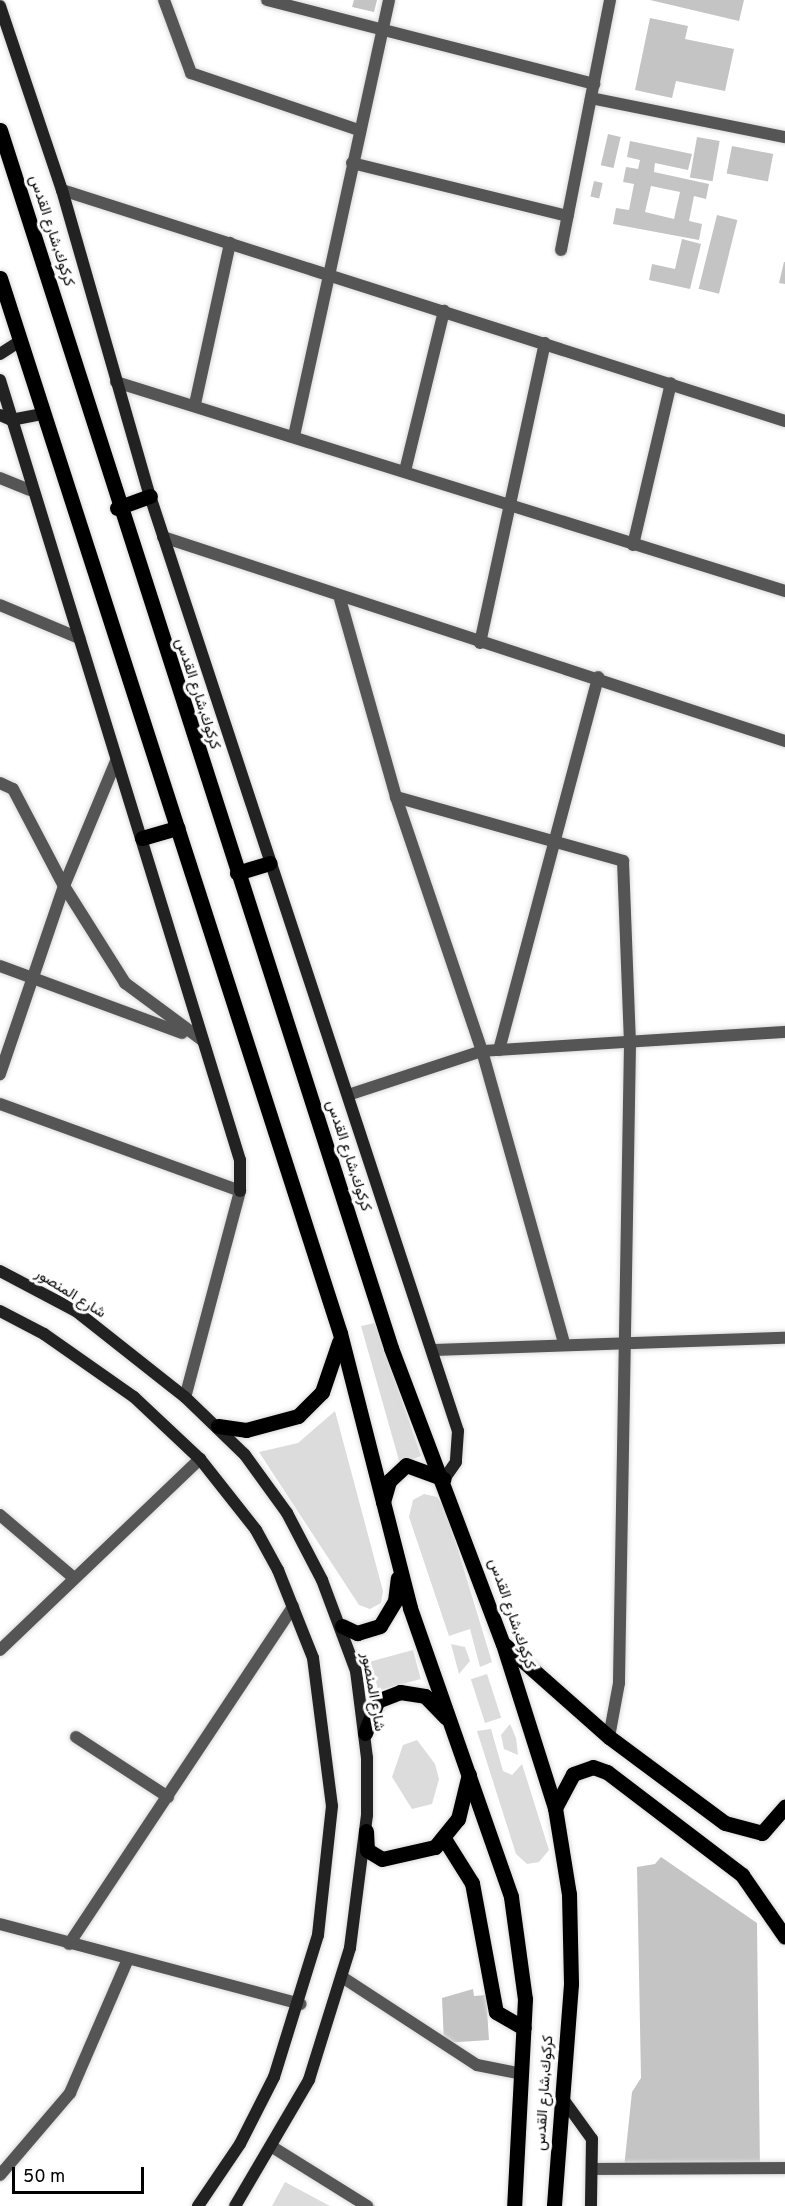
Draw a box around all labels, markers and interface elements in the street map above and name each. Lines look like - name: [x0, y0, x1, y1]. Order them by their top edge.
- street label: كركوك,شارع القدس: [25, 173, 77, 289]
- street label: كركوك,شارع القدس: [171, 636, 223, 752]
- street label: كركوك,شارع القدس: [322, 1098, 374, 1214]
- street label: شارع المنصور: [31, 1265, 109, 1323]
- street label: كركوك,شارع القدس: [484, 1556, 538, 1672]
- street label: شارع المنصور: [356, 1651, 388, 1733]
- street label: كركوك,شارع القدس: [532, 2035, 558, 2151]
- scale bar: [15, 2155, 147, 2193]
- text: 50 m: [23, 2166, 65, 2189]

